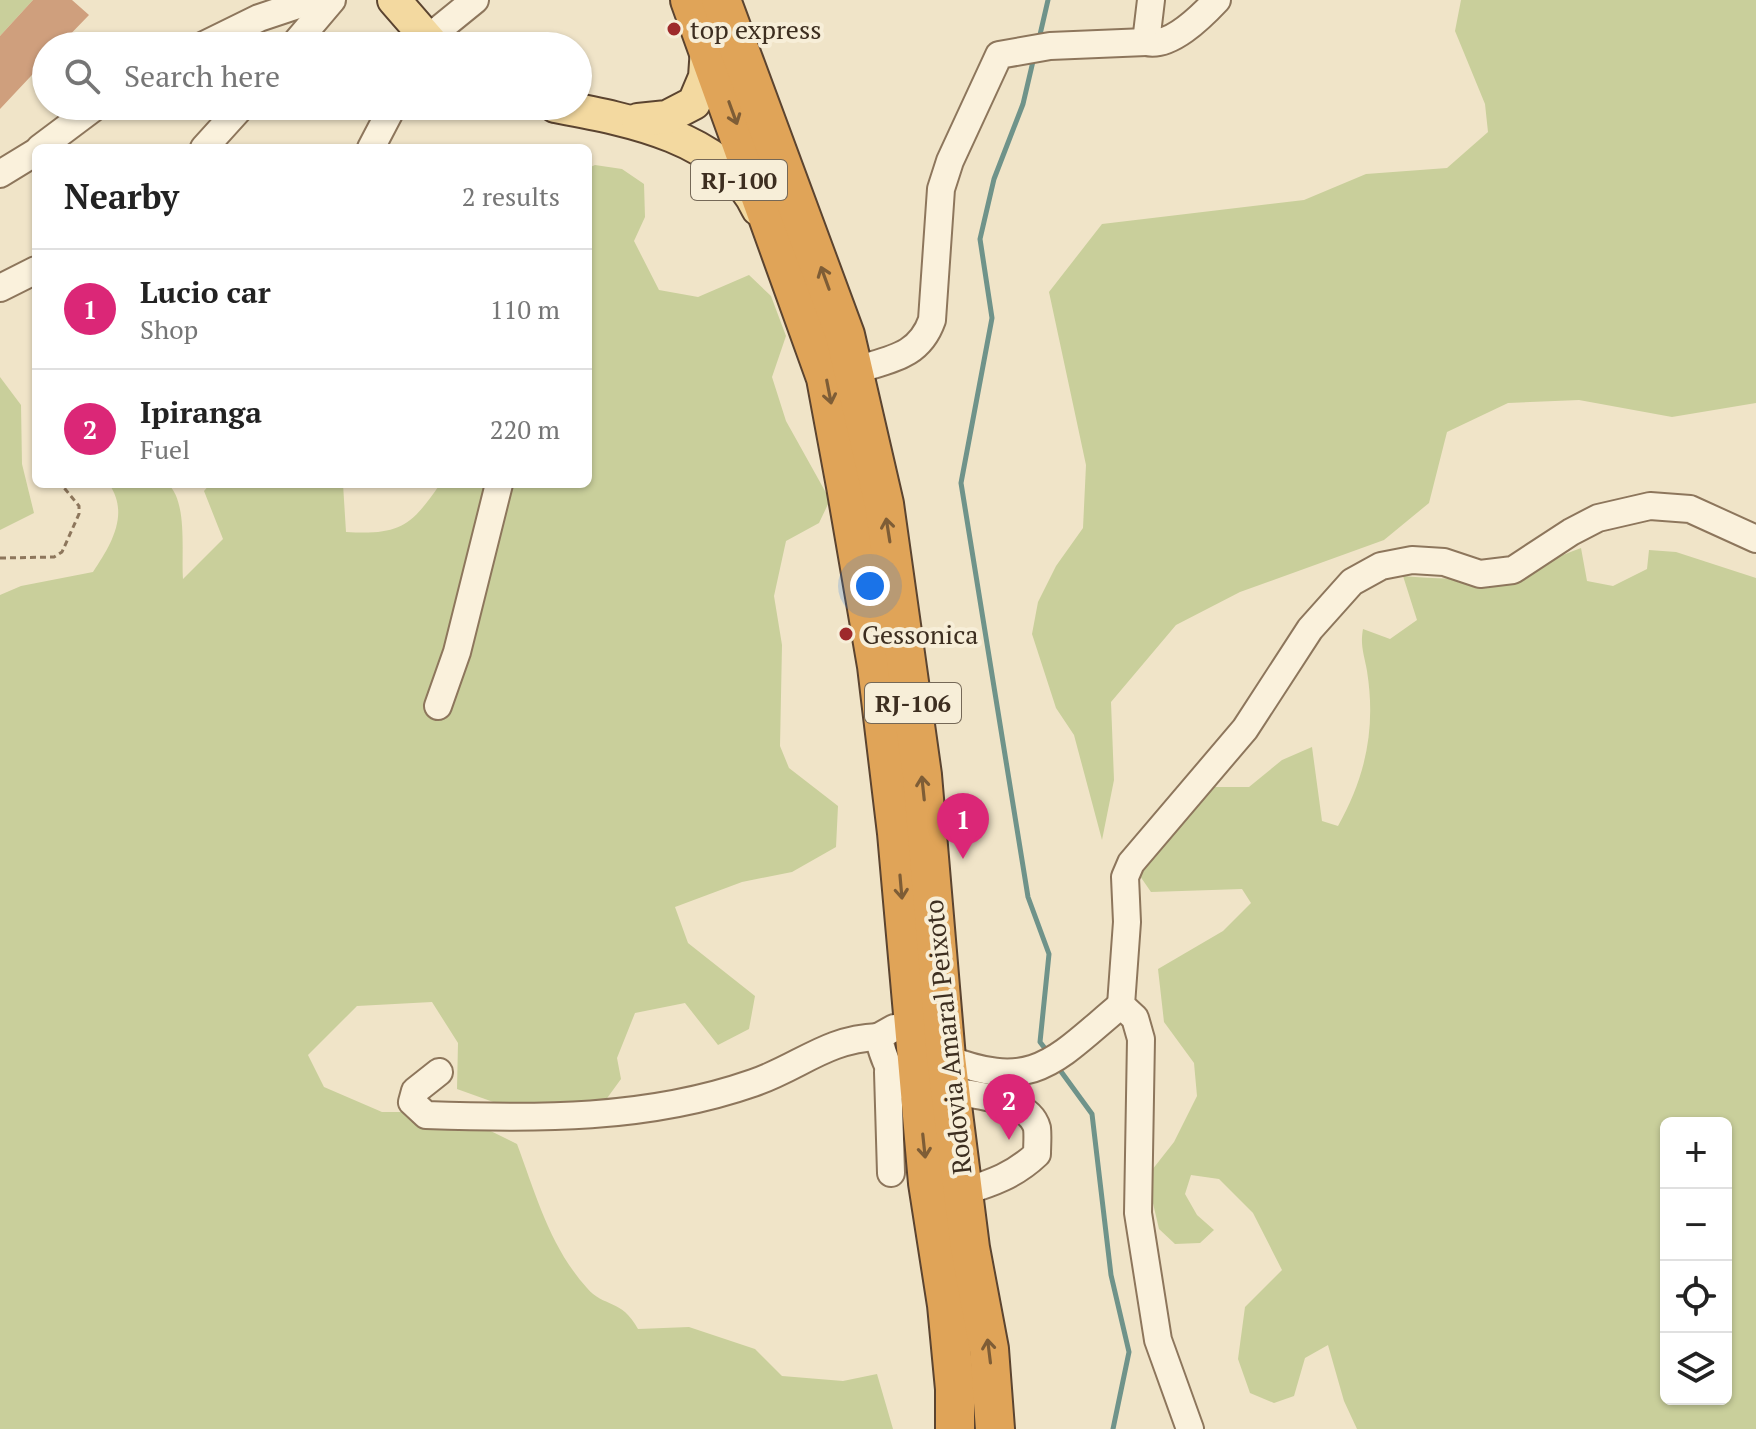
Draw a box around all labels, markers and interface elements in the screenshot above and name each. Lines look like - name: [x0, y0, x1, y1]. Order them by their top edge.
- place label: top express: [690, 12, 821, 46]
- marker: top express: [665, 20, 683, 38]
- search box: [32, 32, 592, 120]
- icon: search: [60, 54, 104, 98]
- text: Search here: [124, 56, 280, 96]
- one-way arrow: [726, 100, 741, 125]
- road number: RJ-100: [691, 160, 787, 200]
- text: Nearby: [64, 174, 179, 219]
- text: 2 results: [462, 179, 560, 213]
- one-way arrow: [817, 267, 831, 291]
- text: Lucio car: [140, 272, 271, 312]
- text: 1: [83, 292, 97, 326]
- text: 110 m: [490, 292, 560, 326]
- text: Shop: [140, 312, 198, 346]
- one-way arrow: [822, 379, 837, 404]
- text: Ipiranga: [140, 392, 262, 432]
- text: 2: [83, 412, 97, 446]
- text: 220 m: [490, 412, 560, 446]
- text: Fuel: [140, 432, 190, 466]
- one-way arrow: [880, 518, 895, 543]
- your location: [850, 566, 890, 606]
- place label: Gessonica: [862, 617, 978, 651]
- marker: Gessonica: [837, 625, 855, 643]
- road number: RJ-106: [865, 683, 961, 723]
- one-way arrow: [916, 775, 931, 801]
- pin: 1: [937, 793, 989, 859]
- one-way arrow: [894, 873, 909, 900]
- street label: Rodovia Amaral Peixoto: [916, 898, 978, 1176]
- pin: 2: [983, 1074, 1035, 1140]
- map controls: [1660, 1117, 1732, 1405]
- button: +: [1660, 1117, 1732, 1189]
- one-way arrow: [917, 1132, 932, 1159]
- button: −: [1660, 1189, 1732, 1261]
- button: locate: [1660, 1261, 1732, 1333]
- button: layers: [1660, 1333, 1732, 1405]
- one-way arrow: [981, 1339, 996, 1364]

